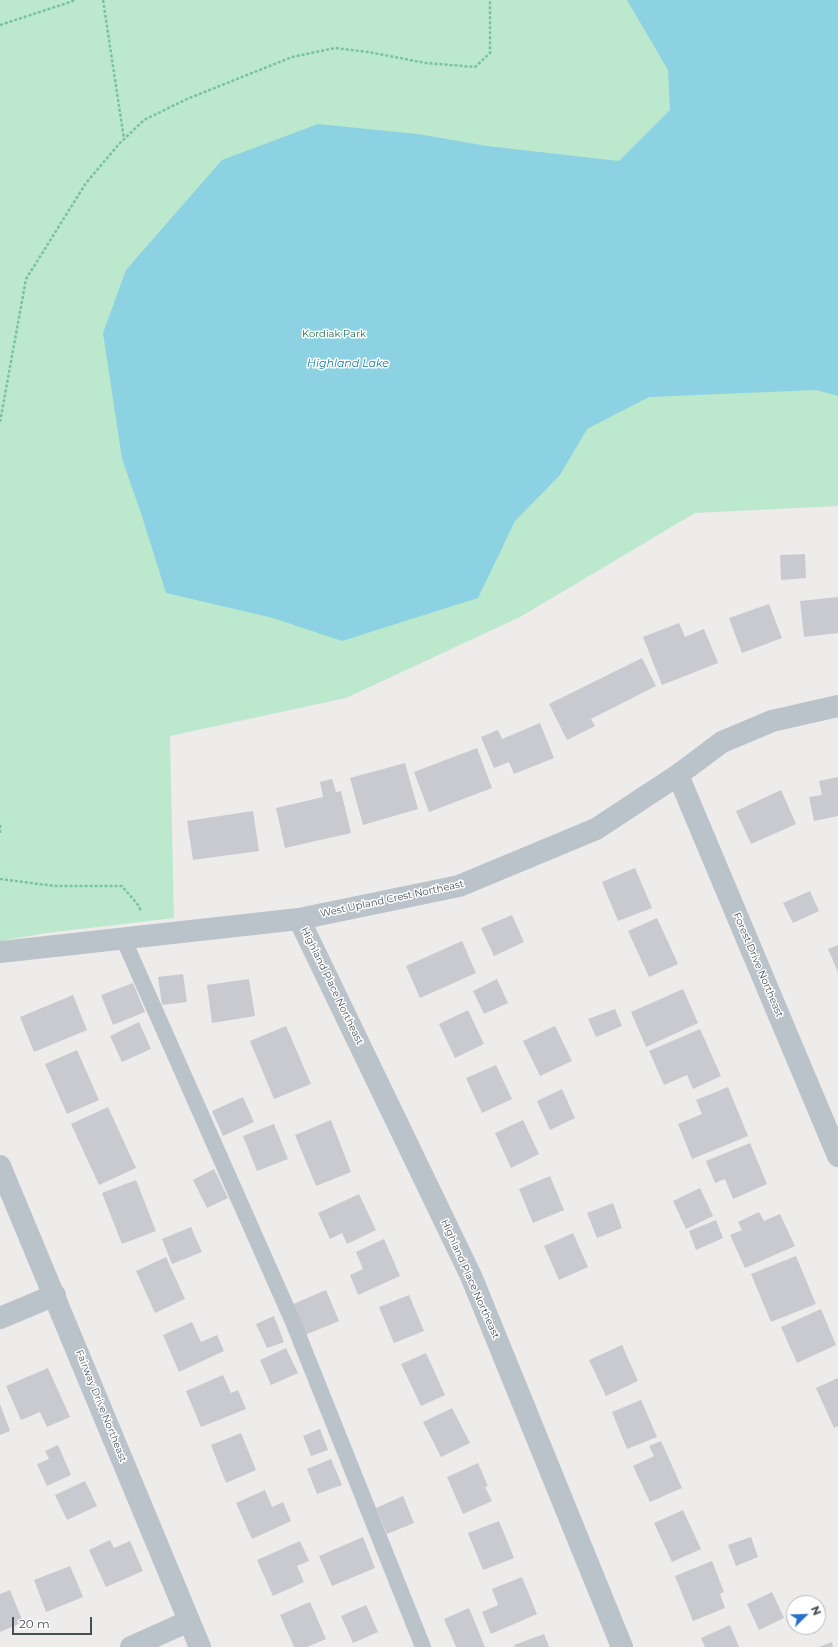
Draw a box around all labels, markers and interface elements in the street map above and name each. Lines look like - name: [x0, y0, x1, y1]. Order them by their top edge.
- park label: Kordiak Park: [302, 328, 366, 340]
- water label: Highland Lake: [307, 357, 389, 371]
- street label: West Upland Crest Northeast: [319, 878, 465, 920]
- street label: Forest Drive Northeast: [730, 911, 786, 1019]
- street label: Highland Place Northeast: [298, 925, 366, 1047]
- street label: Highland Place Northeast: [438, 1218, 502, 1340]
- street label: Fairway Drive Northeast: [73, 1348, 129, 1464]
- north arrow: [786, 1595, 826, 1635]
- text: N: [808, 1604, 824, 1618]
- scale bar: [14, 1609, 94, 1635]
- text: 20 m: [19, 1616, 50, 1631]

